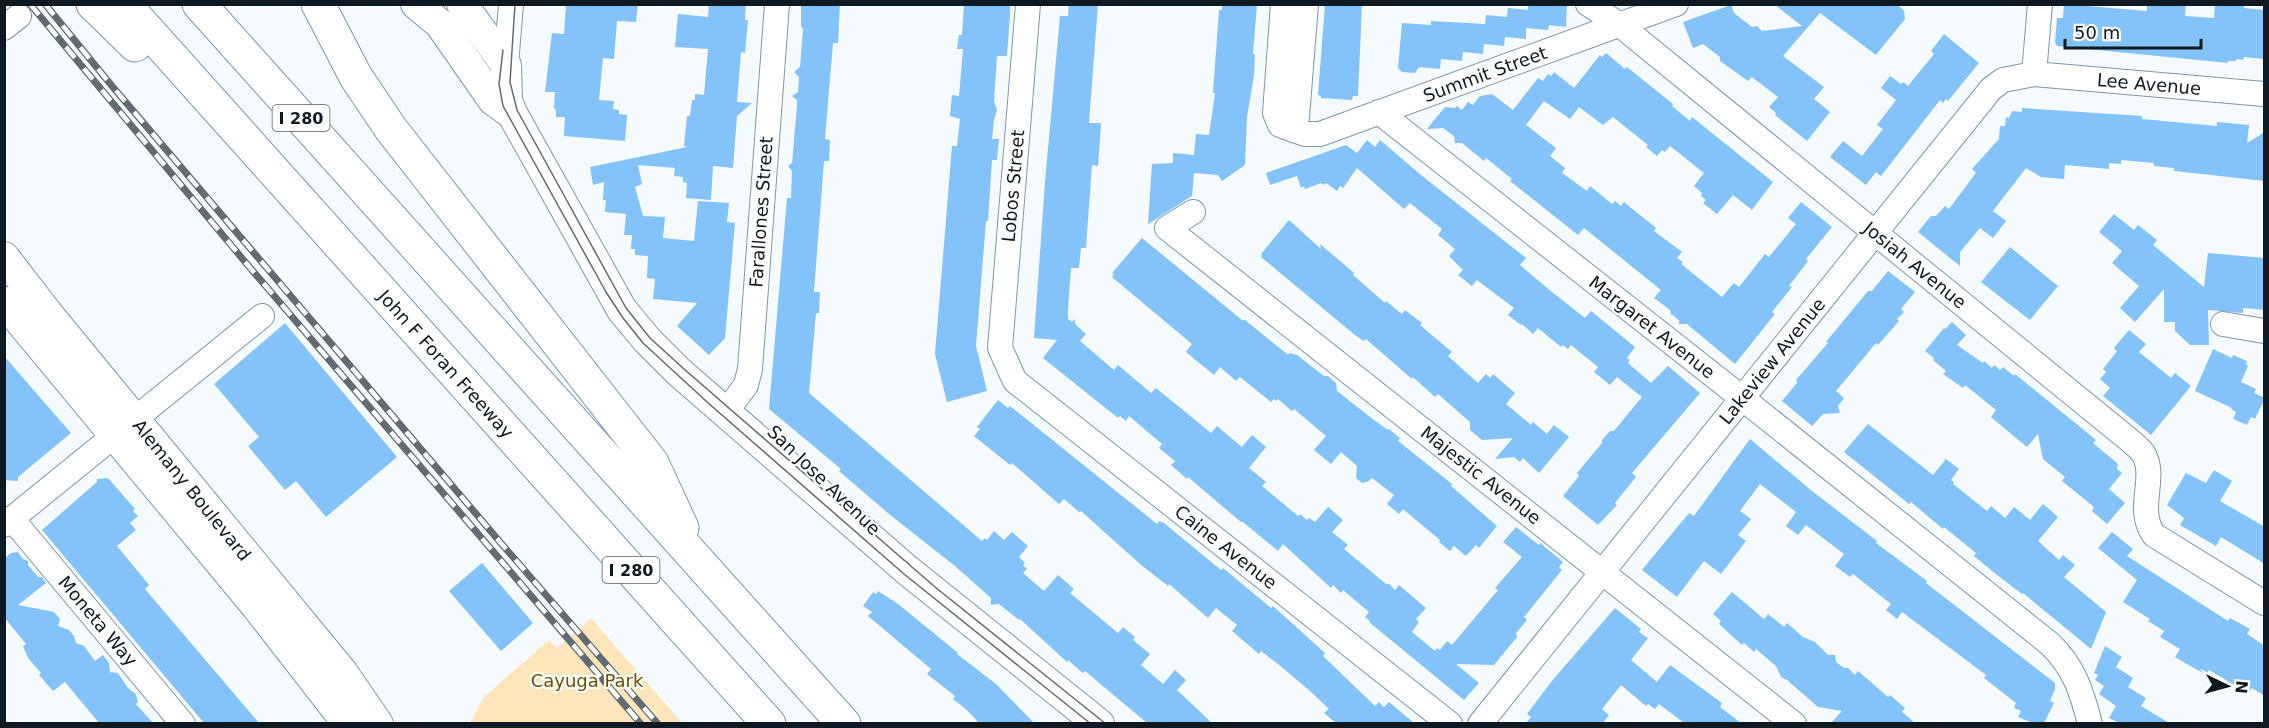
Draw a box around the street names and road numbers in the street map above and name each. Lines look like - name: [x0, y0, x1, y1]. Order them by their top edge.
- street label: Summit Street: [1420, 42, 1550, 106]
- street label: Lee Avenue: [2096, 69, 2202, 99]
- road number: I 280: [272, 105, 330, 131]
- street label: Lobos Street: [998, 129, 1028, 243]
- street label: Farallones Street: [745, 136, 777, 288]
- street label: Josiah Avenue: [1859, 217, 1970, 313]
- street label: Margaret Avenue: [1585, 271, 1719, 383]
- street label: John F Foran Freeway: [373, 285, 518, 443]
- street label: Lakeview Avenue: [1715, 294, 1829, 428]
- street label: Alemany Boulevard: [129, 415, 255, 565]
- street label: San Jose Avenue: [763, 421, 885, 539]
- street label: Majestic Avenue: [1417, 422, 1545, 528]
- street label: Caine Avenue: [1171, 501, 1281, 593]
- road number: I 280: [602, 557, 660, 583]
- street label: Moneta Way: [54, 572, 142, 671]

